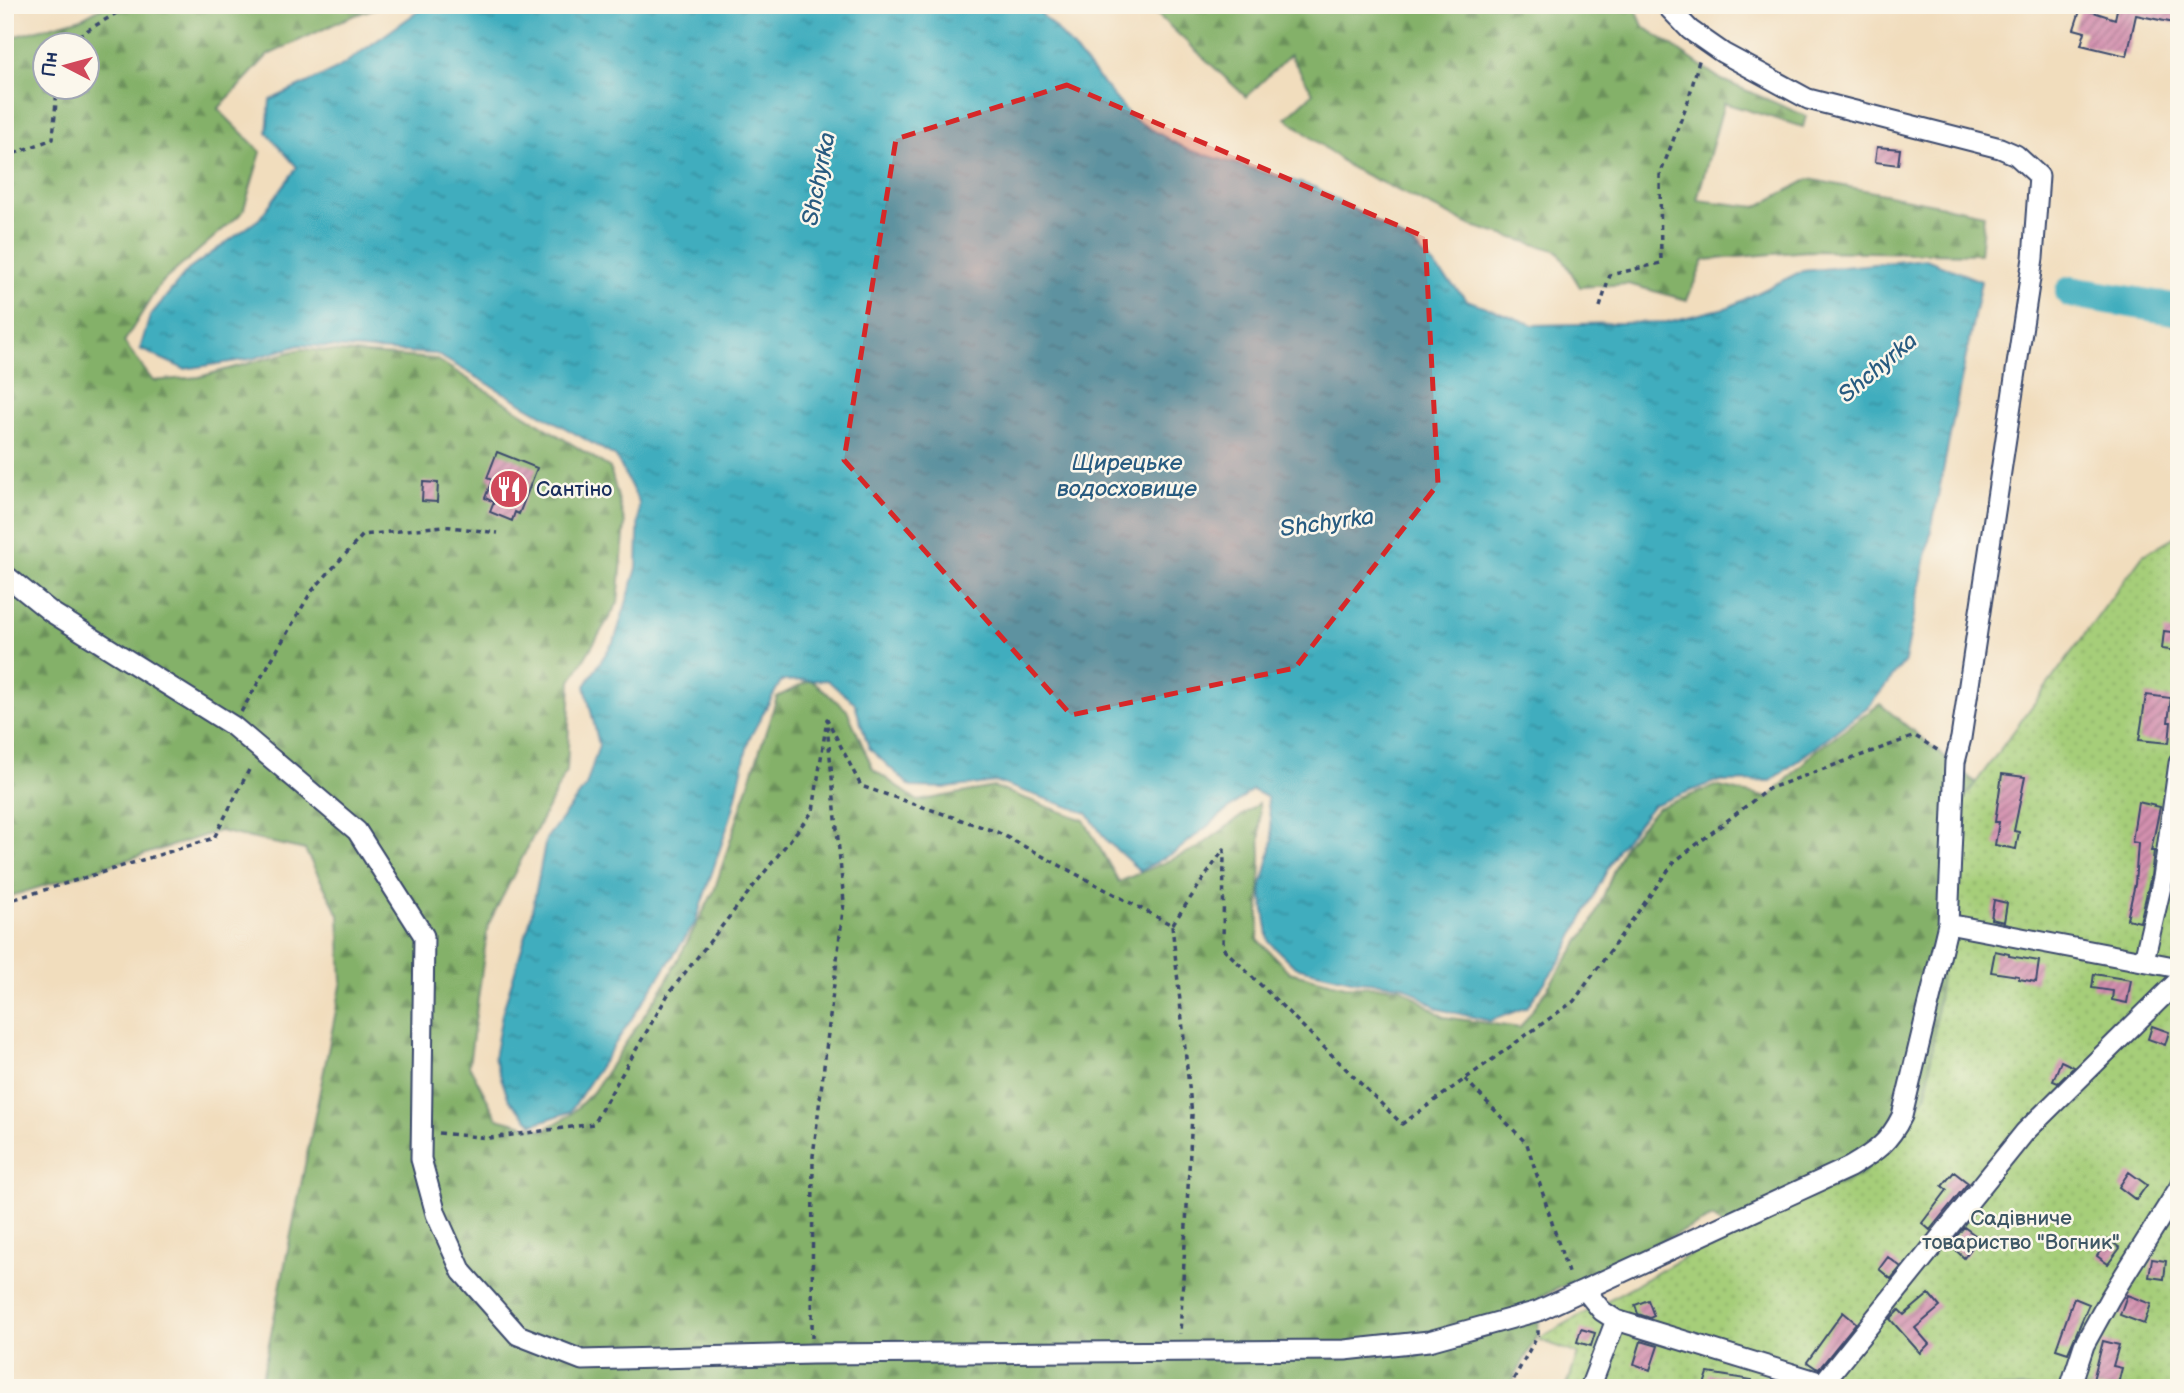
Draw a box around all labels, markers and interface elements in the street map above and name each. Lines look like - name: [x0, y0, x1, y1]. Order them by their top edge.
- north arrow: [32, 32, 102, 102]
- text: Пн: [38, 51, 63, 78]
- water label: Shchyrka: [796, 130, 842, 228]
- water label: Shchyrka: [1833, 327, 1923, 409]
- water label: Щирецьке водосховище: [1057, 449, 1197, 503]
- restaurant icon: Сантіно: [488, 468, 530, 510]
- place label: Сантіно: [536, 477, 612, 502]
- water label: Shchyrka: [1278, 503, 1376, 543]
- park label: Садівниче товариство "Вогник": [1922, 1206, 2120, 1255]

